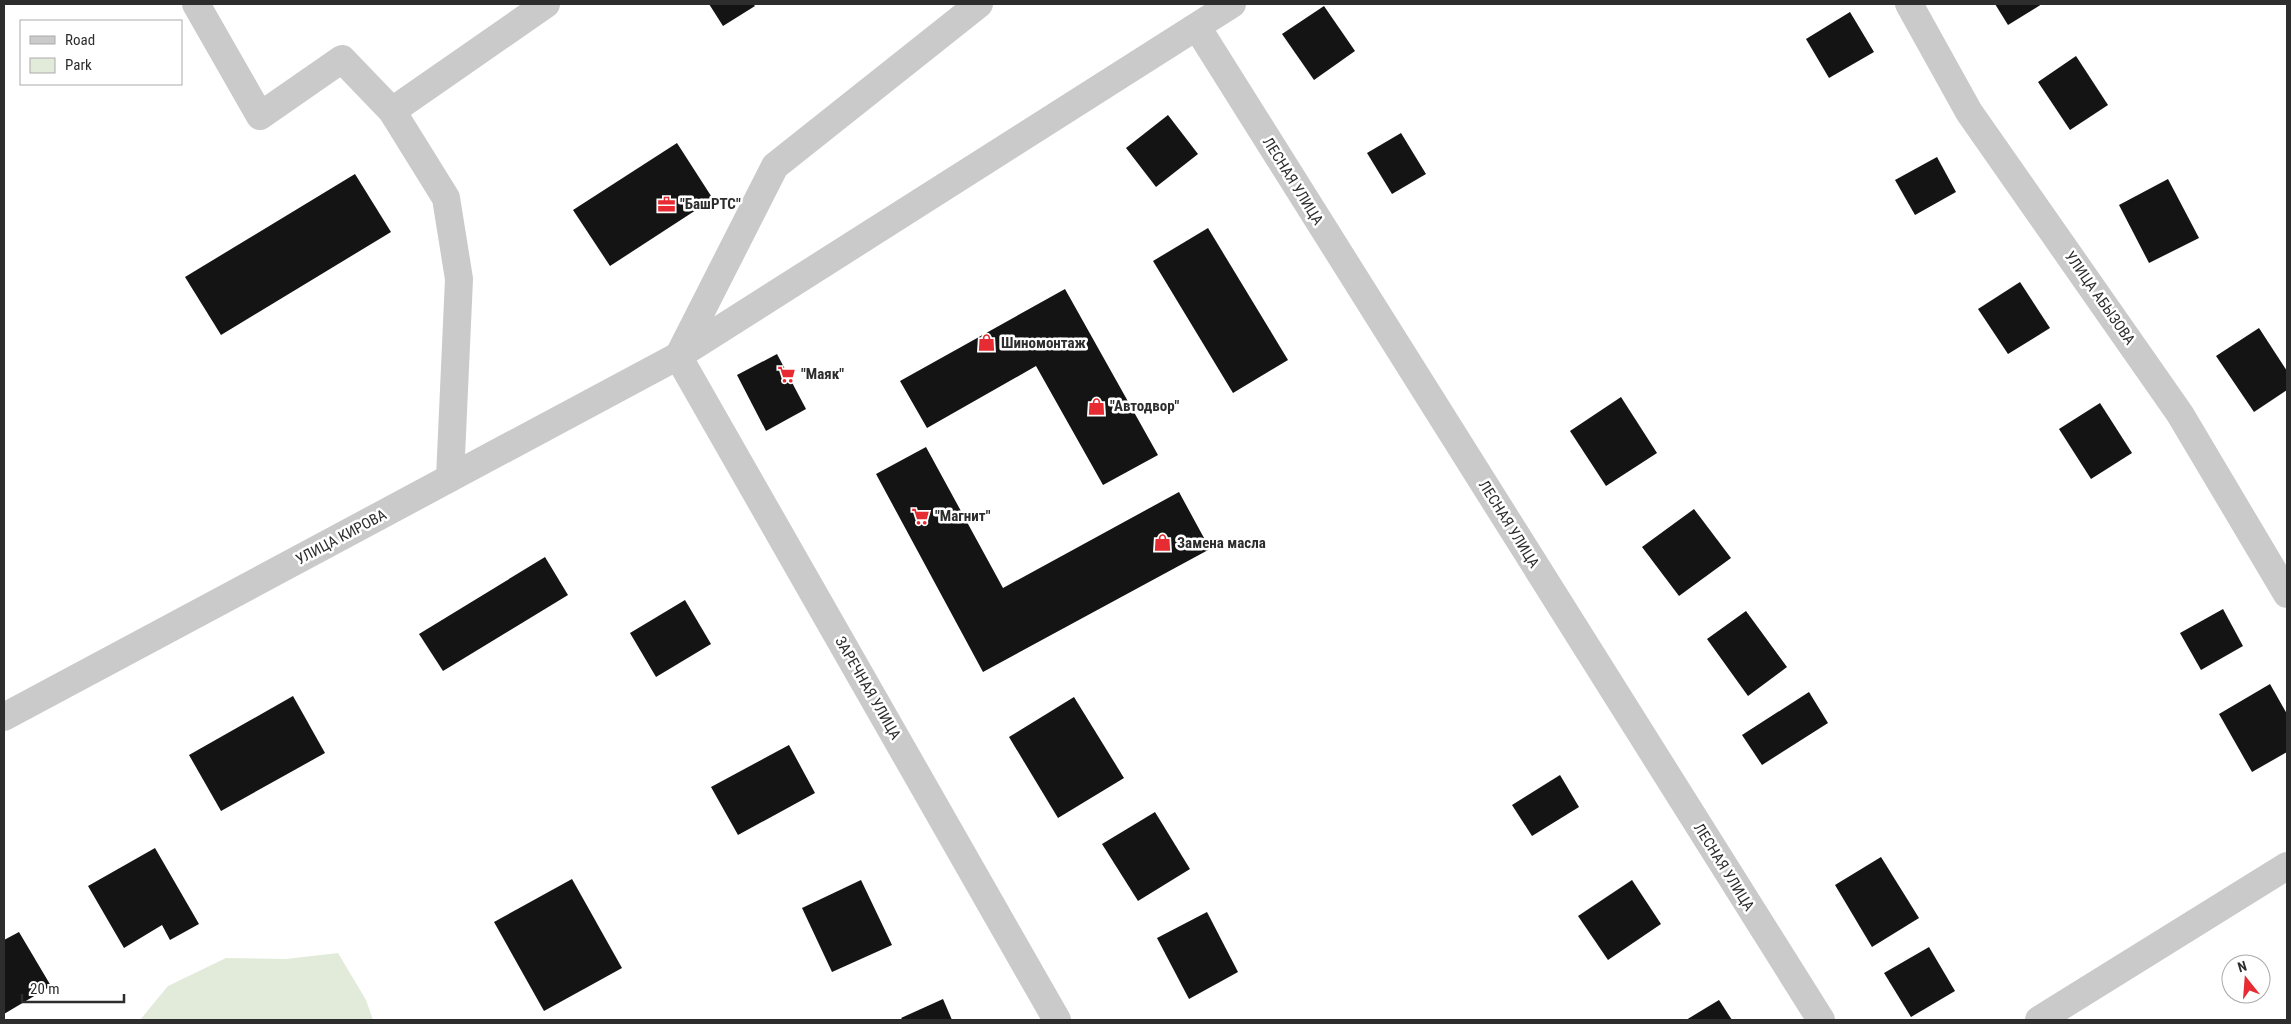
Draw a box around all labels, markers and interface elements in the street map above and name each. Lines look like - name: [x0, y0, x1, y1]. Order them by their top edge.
- legend: [20, 20, 182, 85]
- text: Road: [65, 31, 95, 49]
- text: Park: [65, 56, 92, 74]
- street label: ЛЕСНАЯ УЛИЦА: [1259, 134, 1327, 228]
- office icon: "БашРТС": [656, 194, 676, 214]
- place label: "БашРТС": [680, 195, 741, 213]
- street label: УЛИЦА АБЫЗОВА: [2061, 248, 2139, 349]
- shop icon: Шиномонтаж: [977, 333, 997, 353]
- place label: Шиномонтаж: [1001, 334, 1086, 352]
- supermarket icon: "Маяк": [777, 364, 797, 384]
- place label: "Маяк": [801, 365, 844, 383]
- shop icon: "Автодвор": [1086, 396, 1106, 416]
- place label: "Автодвор": [1110, 397, 1179, 415]
- street label: ЛЕСНАЯ УЛИЦА: [1475, 477, 1543, 571]
- street label: УЛИЦА КИРОВА: [293, 505, 390, 568]
- supermarket icon: "Магнит": [911, 506, 931, 526]
- place label: "Магнит": [935, 507, 991, 525]
- shop icon: Замена масла: [1153, 533, 1173, 553]
- place label: Замена масла: [1177, 534, 1266, 552]
- street label: ЗАРЕЧНАЯ УЛИЦА: [831, 633, 905, 743]
- street label: ЛЕСНАЯ УЛИЦА: [1690, 820, 1758, 914]
- north arrow: [2221, 954, 2271, 1004]
- text: N: [2236, 958, 2249, 975]
- scale bar: [22, 972, 125, 1004]
- text: 20 m: [30, 980, 60, 998]

